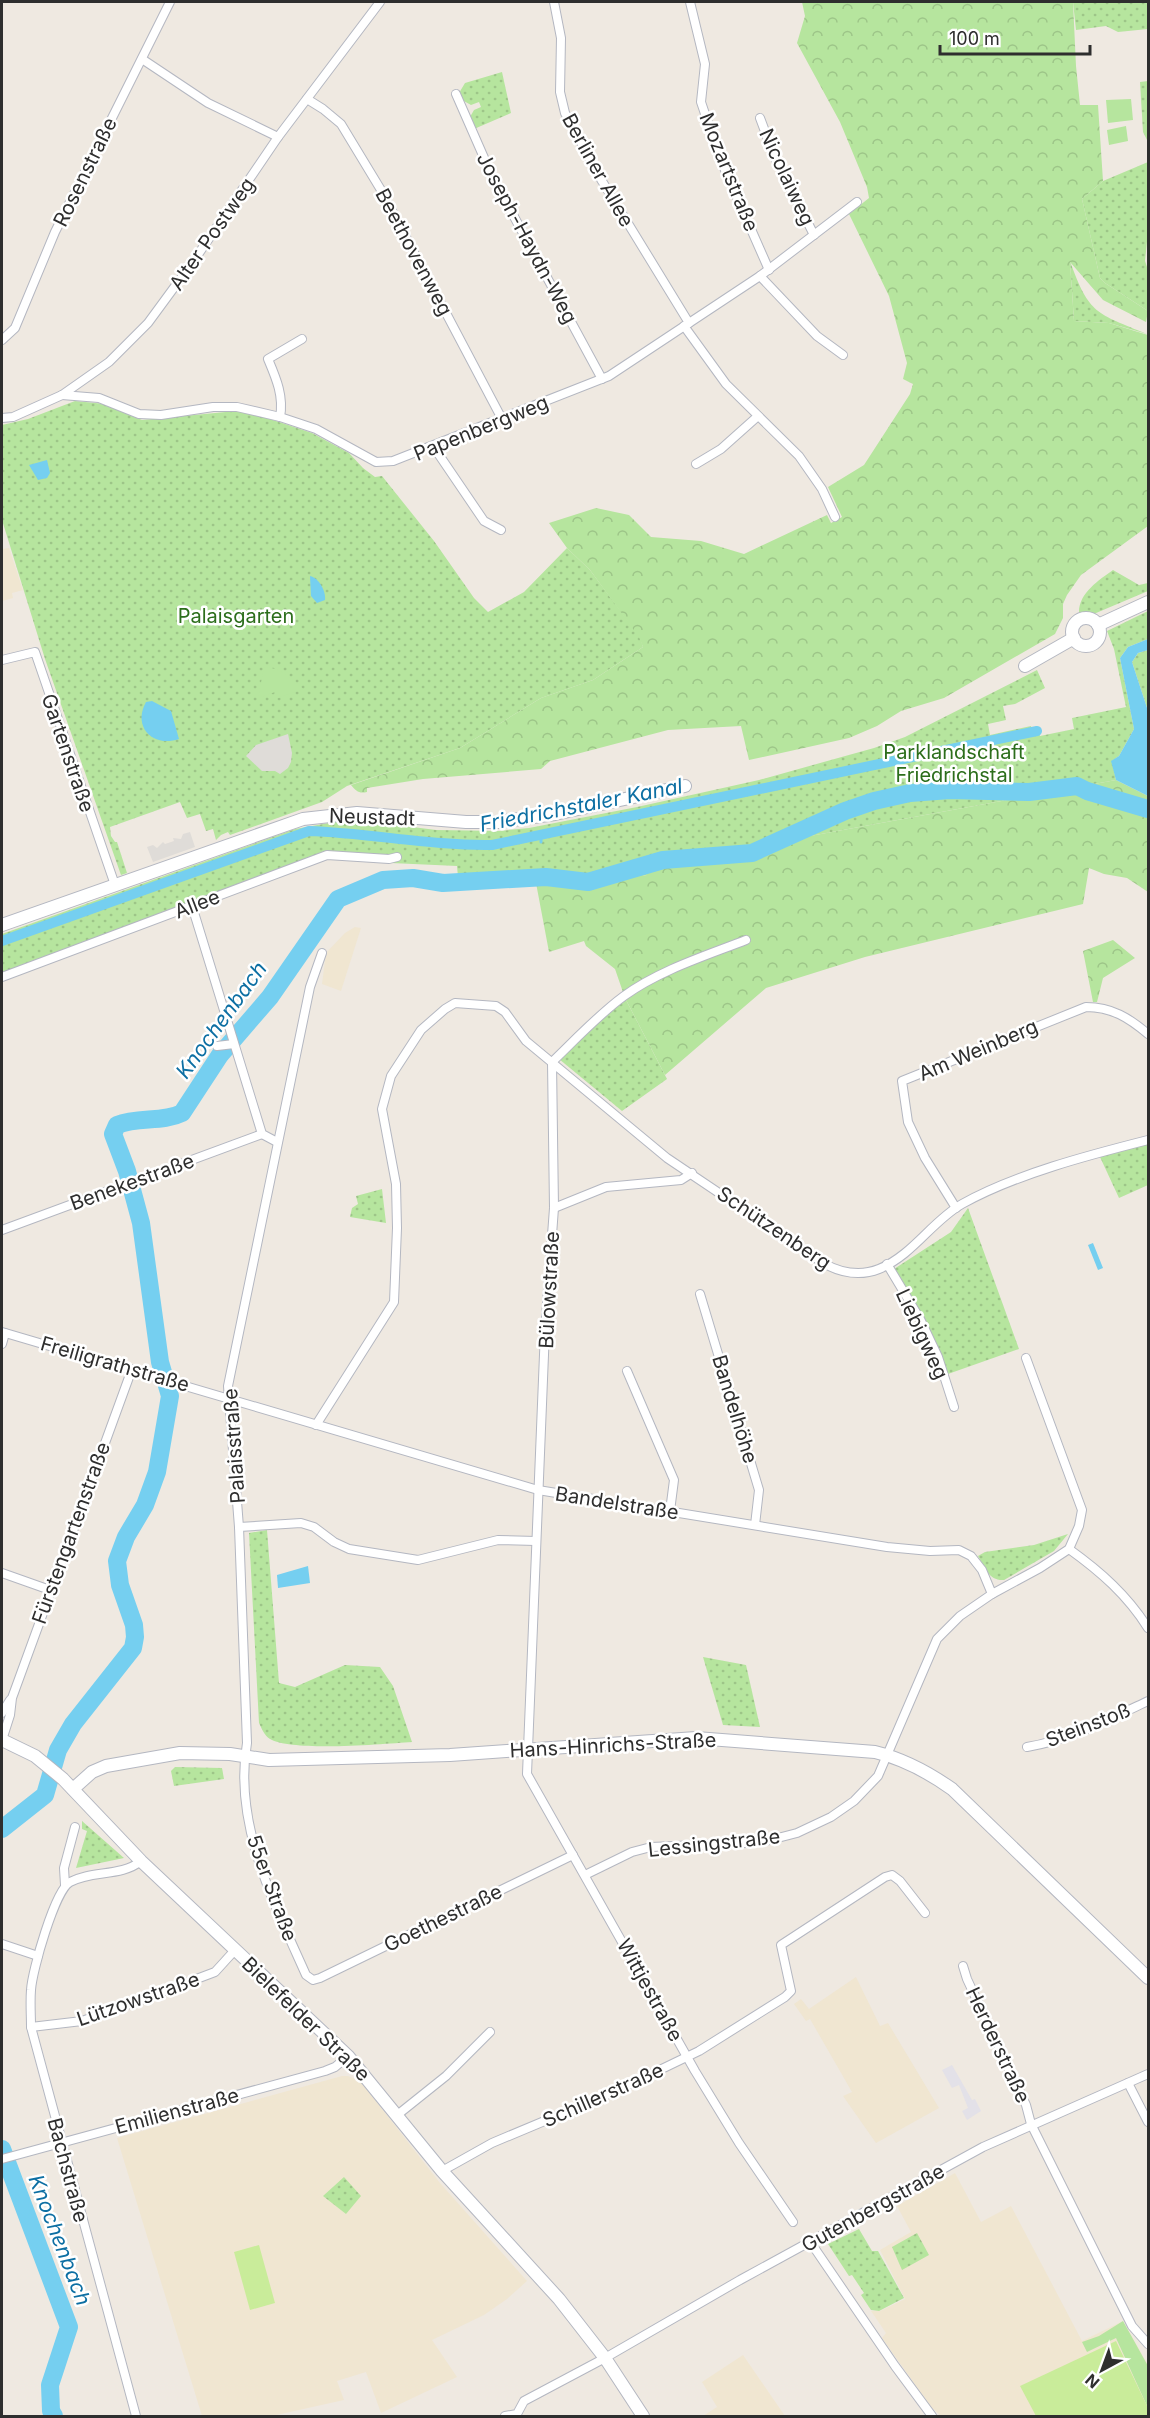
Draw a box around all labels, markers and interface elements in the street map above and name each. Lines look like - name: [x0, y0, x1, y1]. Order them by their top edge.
- scale bar: [940, 18, 1090, 56]
- text: 100 m: [949, 28, 1000, 49]
- street label: Berliner Allee: [557, 109, 639, 231]
- street label: Mozartstraße: [694, 109, 764, 235]
- street label: Rosenstraße: [48, 114, 122, 230]
- street label: Nicolaiweg: [754, 125, 820, 229]
- street label: Joseph-Haydn-Weg: [472, 148, 582, 328]
- street label: Alter Postweg: [164, 173, 260, 295]
- street label: Beethovenweg: [370, 184, 458, 320]
- street label: Papenbergweg: [410, 390, 552, 466]
- park label: Palaisgarten: [178, 604, 294, 628]
- street label: Gartenstraße: [37, 691, 99, 815]
- park label: Parklandschaft Friedrichstal: [883, 740, 1025, 787]
- water label: Friedrichstaler Kanal: [477, 773, 685, 837]
- street label: Neustadt: [329, 804, 416, 831]
- street label: Allee: [171, 884, 223, 924]
- water label: Knochenbach: [170, 957, 272, 1083]
- street label: Am Weinberg: [915, 1014, 1041, 1086]
- street label: Benekestraße: [67, 1148, 197, 1216]
- street label: Schützenberg: [713, 1181, 835, 1275]
- street label: Bülowstraße: [534, 1231, 564, 1349]
- street label: Liebigweg: [891, 1285, 953, 1383]
- street label: Freiligrathstraße: [38, 1331, 192, 1397]
- street label: Bandelhöhe: [707, 1352, 763, 1466]
- street label: Palaisstraße: [218, 1388, 250, 1504]
- street label: Fürstengartenstraße: [27, 1439, 115, 1627]
- street label: Bandelstraße: [554, 1481, 680, 1525]
- street label: Steinstoß: [1042, 1698, 1134, 1752]
- street label: Hans-Hinrichs-Straße: [509, 1728, 717, 1762]
- street label: Lessingstraße: [647, 1824, 781, 1862]
- street label: 55er Straße: [242, 1832, 302, 1944]
- street label: Goethestraße: [380, 1879, 506, 1957]
- street label: Wittjestraße: [612, 1934, 688, 2046]
- street label: Bielefelder Straße: [237, 1952, 375, 2086]
- street label: Lützowstraße: [73, 1967, 203, 2031]
- street label: Herderstraße: [961, 1983, 1035, 2107]
- street label: Schillerstraße: [539, 2058, 667, 2132]
- street label: Emilienstraße: [112, 2083, 242, 2139]
- street label: Bachstraße: [43, 2115, 93, 2225]
- street label: Gutenbergstraße: [797, 2159, 949, 2257]
- water label: Knochenbach: [24, 2171, 96, 2309]
- north arrow: [1072, 2340, 1132, 2400]
- text: N: [1081, 2370, 1103, 2393]

